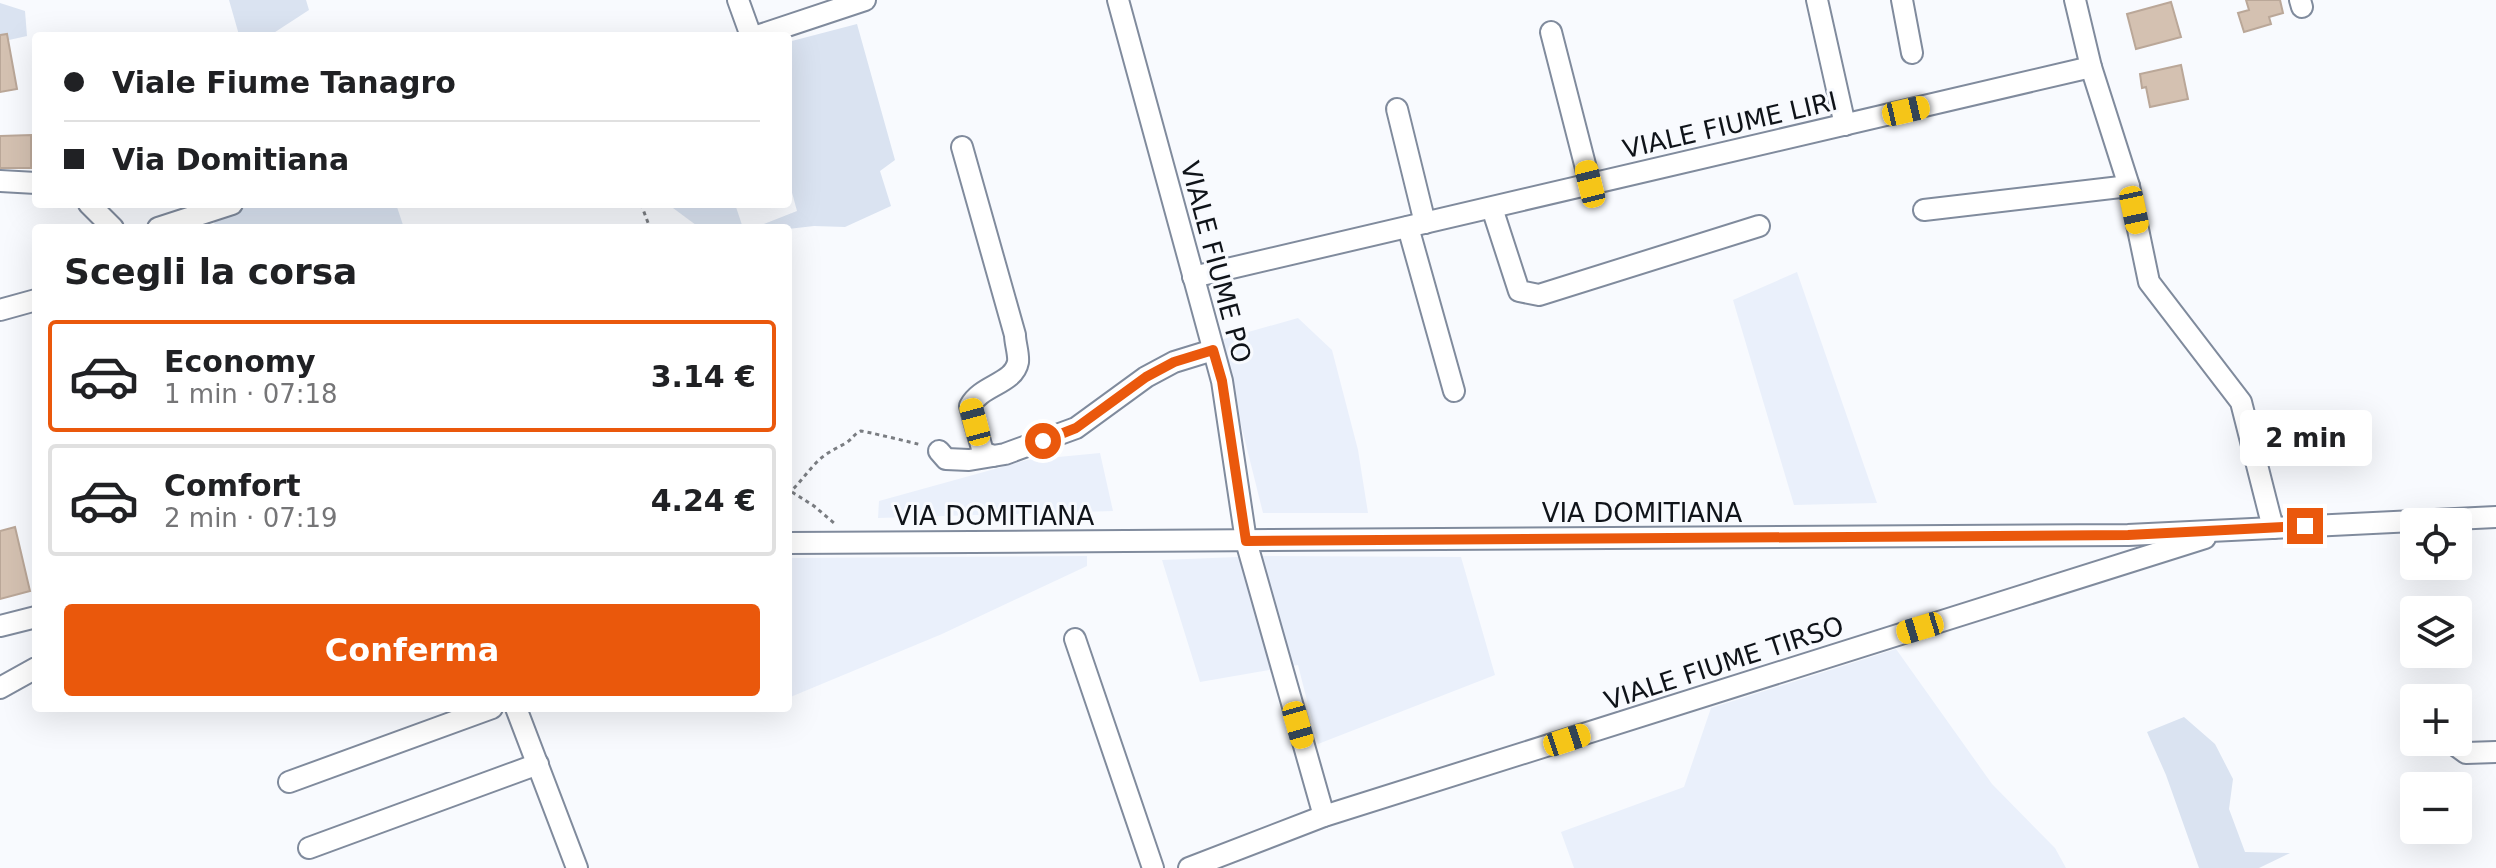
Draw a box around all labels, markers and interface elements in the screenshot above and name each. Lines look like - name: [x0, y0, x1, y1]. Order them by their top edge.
- text: Viale Fiume Tanagro: [112, 65, 456, 100]
- street label: VIALE FIUME LIRI: [1620, 86, 1840, 164]
- car: [1880, 94, 1932, 128]
- text: Via Domitiana: [112, 142, 349, 177]
- street label: VIALE FIUME PO: [1175, 158, 1257, 366]
- car: [1573, 158, 1607, 210]
- car: [2117, 184, 2151, 236]
- text: Scegli la corsa: [64, 251, 357, 292]
- icon: car: [68, 340, 140, 412]
- text: Economy: [164, 344, 316, 379]
- text: 3.14 €: [651, 359, 756, 394]
- text: 1 min · 07:18: [164, 379, 338, 409]
- car: [957, 396, 993, 448]
- callout: 2 min: [2239, 410, 2371, 466]
- route start: [1025, 423, 1061, 459]
- text: 2 min: [2265, 423, 2347, 453]
- icon: car: [68, 464, 140, 536]
- text: Comfort: [164, 468, 301, 503]
- text: 4.24 €: [651, 483, 756, 518]
- street label: VIA DOMITIANA: [1542, 498, 1743, 528]
- street label: VIA DOMITIANA: [894, 501, 1095, 531]
- text: 2 min · 07:19: [164, 503, 338, 533]
- route end: [2287, 508, 2323, 544]
- map controls: [2400, 508, 2472, 844]
- button: locate: [2400, 508, 2472, 580]
- button: layers: [2400, 596, 2472, 668]
- button: Conferma: [64, 604, 760, 696]
- street label: VIALE FIUME TIRSO: [1601, 610, 1847, 716]
- car: [1894, 610, 1946, 646]
- button: +: [2400, 684, 2472, 756]
- car: [1280, 699, 1316, 751]
- car: [1540, 721, 1594, 759]
- button: −: [2400, 772, 2472, 844]

